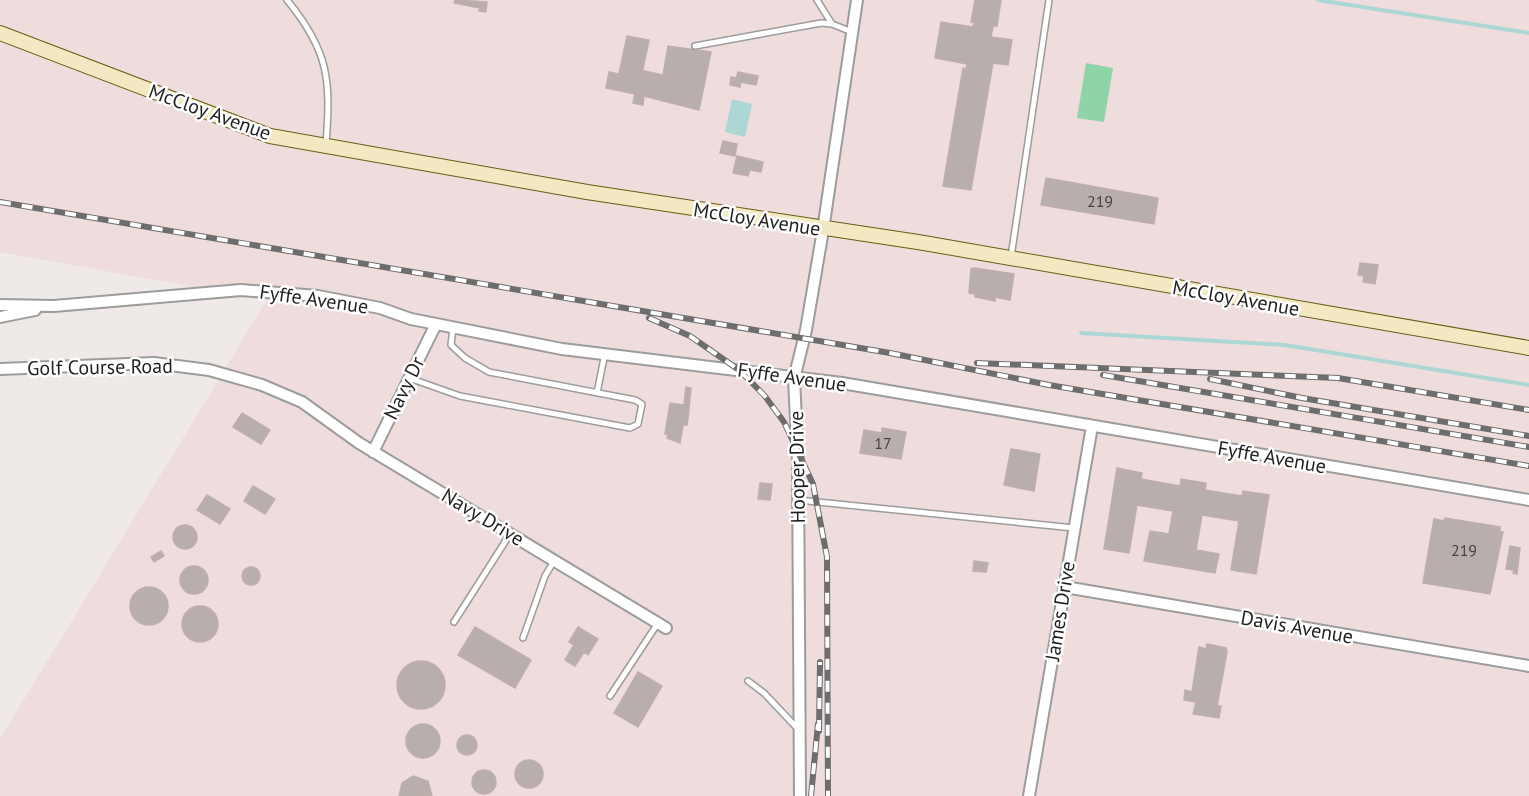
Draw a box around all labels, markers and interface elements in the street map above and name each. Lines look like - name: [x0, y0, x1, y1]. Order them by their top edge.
- street label: McCloy Avenue: [145, 78, 275, 146]
- house number: 219: [1087, 191, 1113, 211]
- street label: McCloy Avenue: [692, 196, 822, 242]
- street label: McCloy Avenue: [1171, 274, 1301, 322]
- street label: Fyffe Avenue: [258, 279, 370, 319]
- street label: Navy Dr: [378, 352, 430, 424]
- street label: Golf Course Road: [27, 353, 173, 381]
- street label: Fyffe Avenue: [736, 357, 848, 397]
- street label: Hooper Drive: [783, 410, 811, 524]
- house number: 17: [874, 433, 892, 453]
- street label: Fyffe Avenue: [1216, 435, 1328, 479]
- street label: Navy Drive: [437, 482, 529, 552]
- house number: 219: [1451, 540, 1477, 560]
- street label: James Drive: [1039, 559, 1081, 664]
- street label: Davis Avenue: [1239, 604, 1355, 650]

